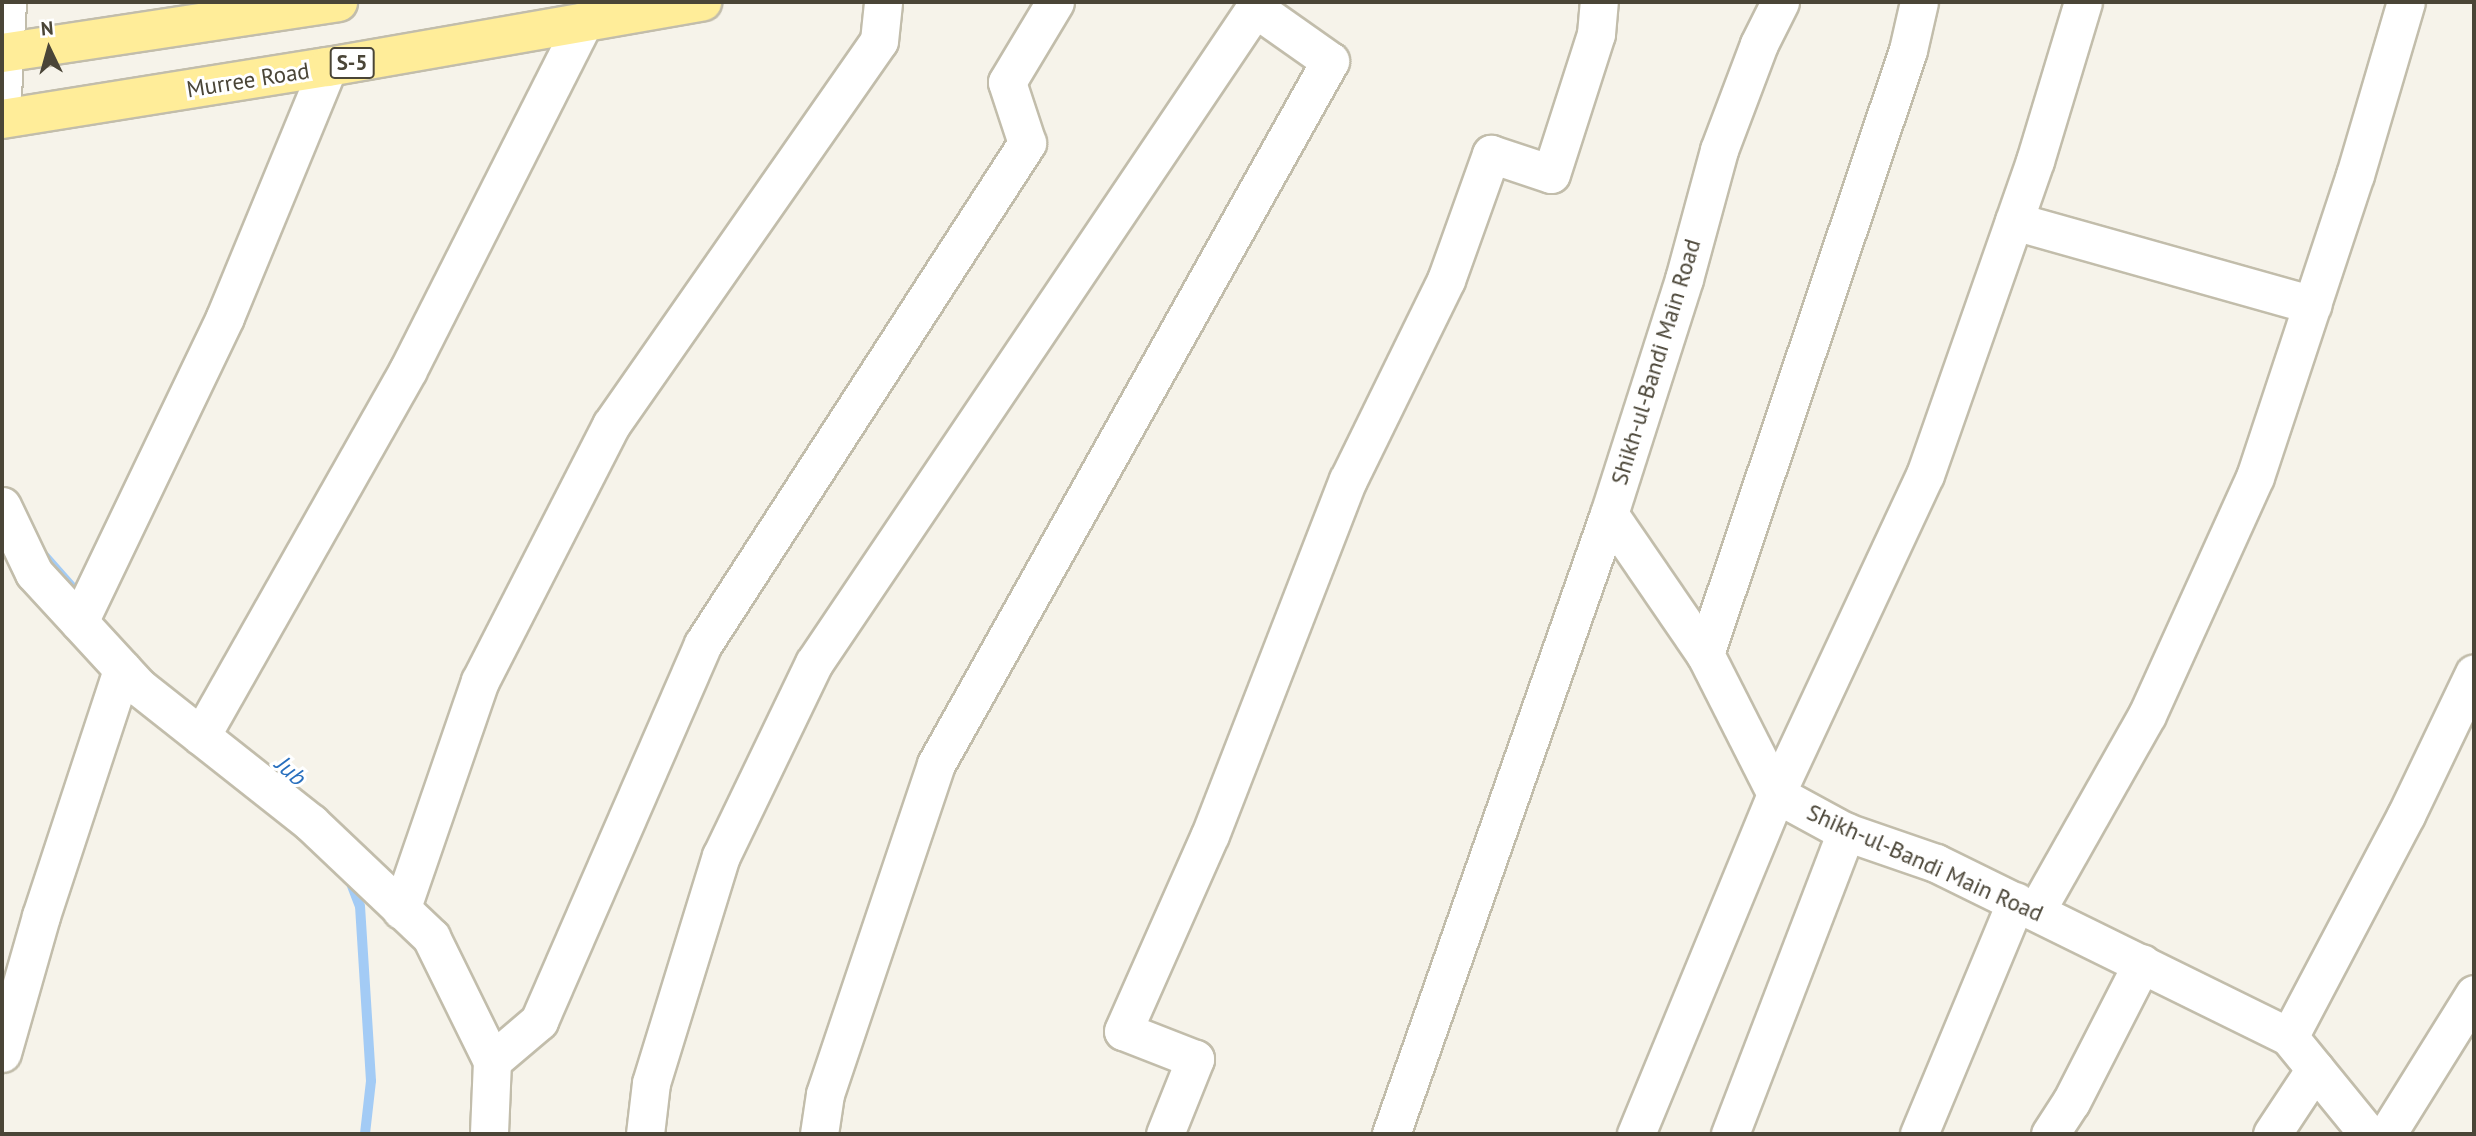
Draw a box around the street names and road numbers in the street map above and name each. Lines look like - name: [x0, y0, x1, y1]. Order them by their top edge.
- road number: S-5: [329, 46, 375, 80]
- street label: Murree Road: [185, 57, 311, 103]
- street label: Shikh-ul-Bandi Main Road: [1605, 236, 1707, 488]
- street label: Shikh-ul-Bandi Main Road: [1803, 798, 2047, 928]

